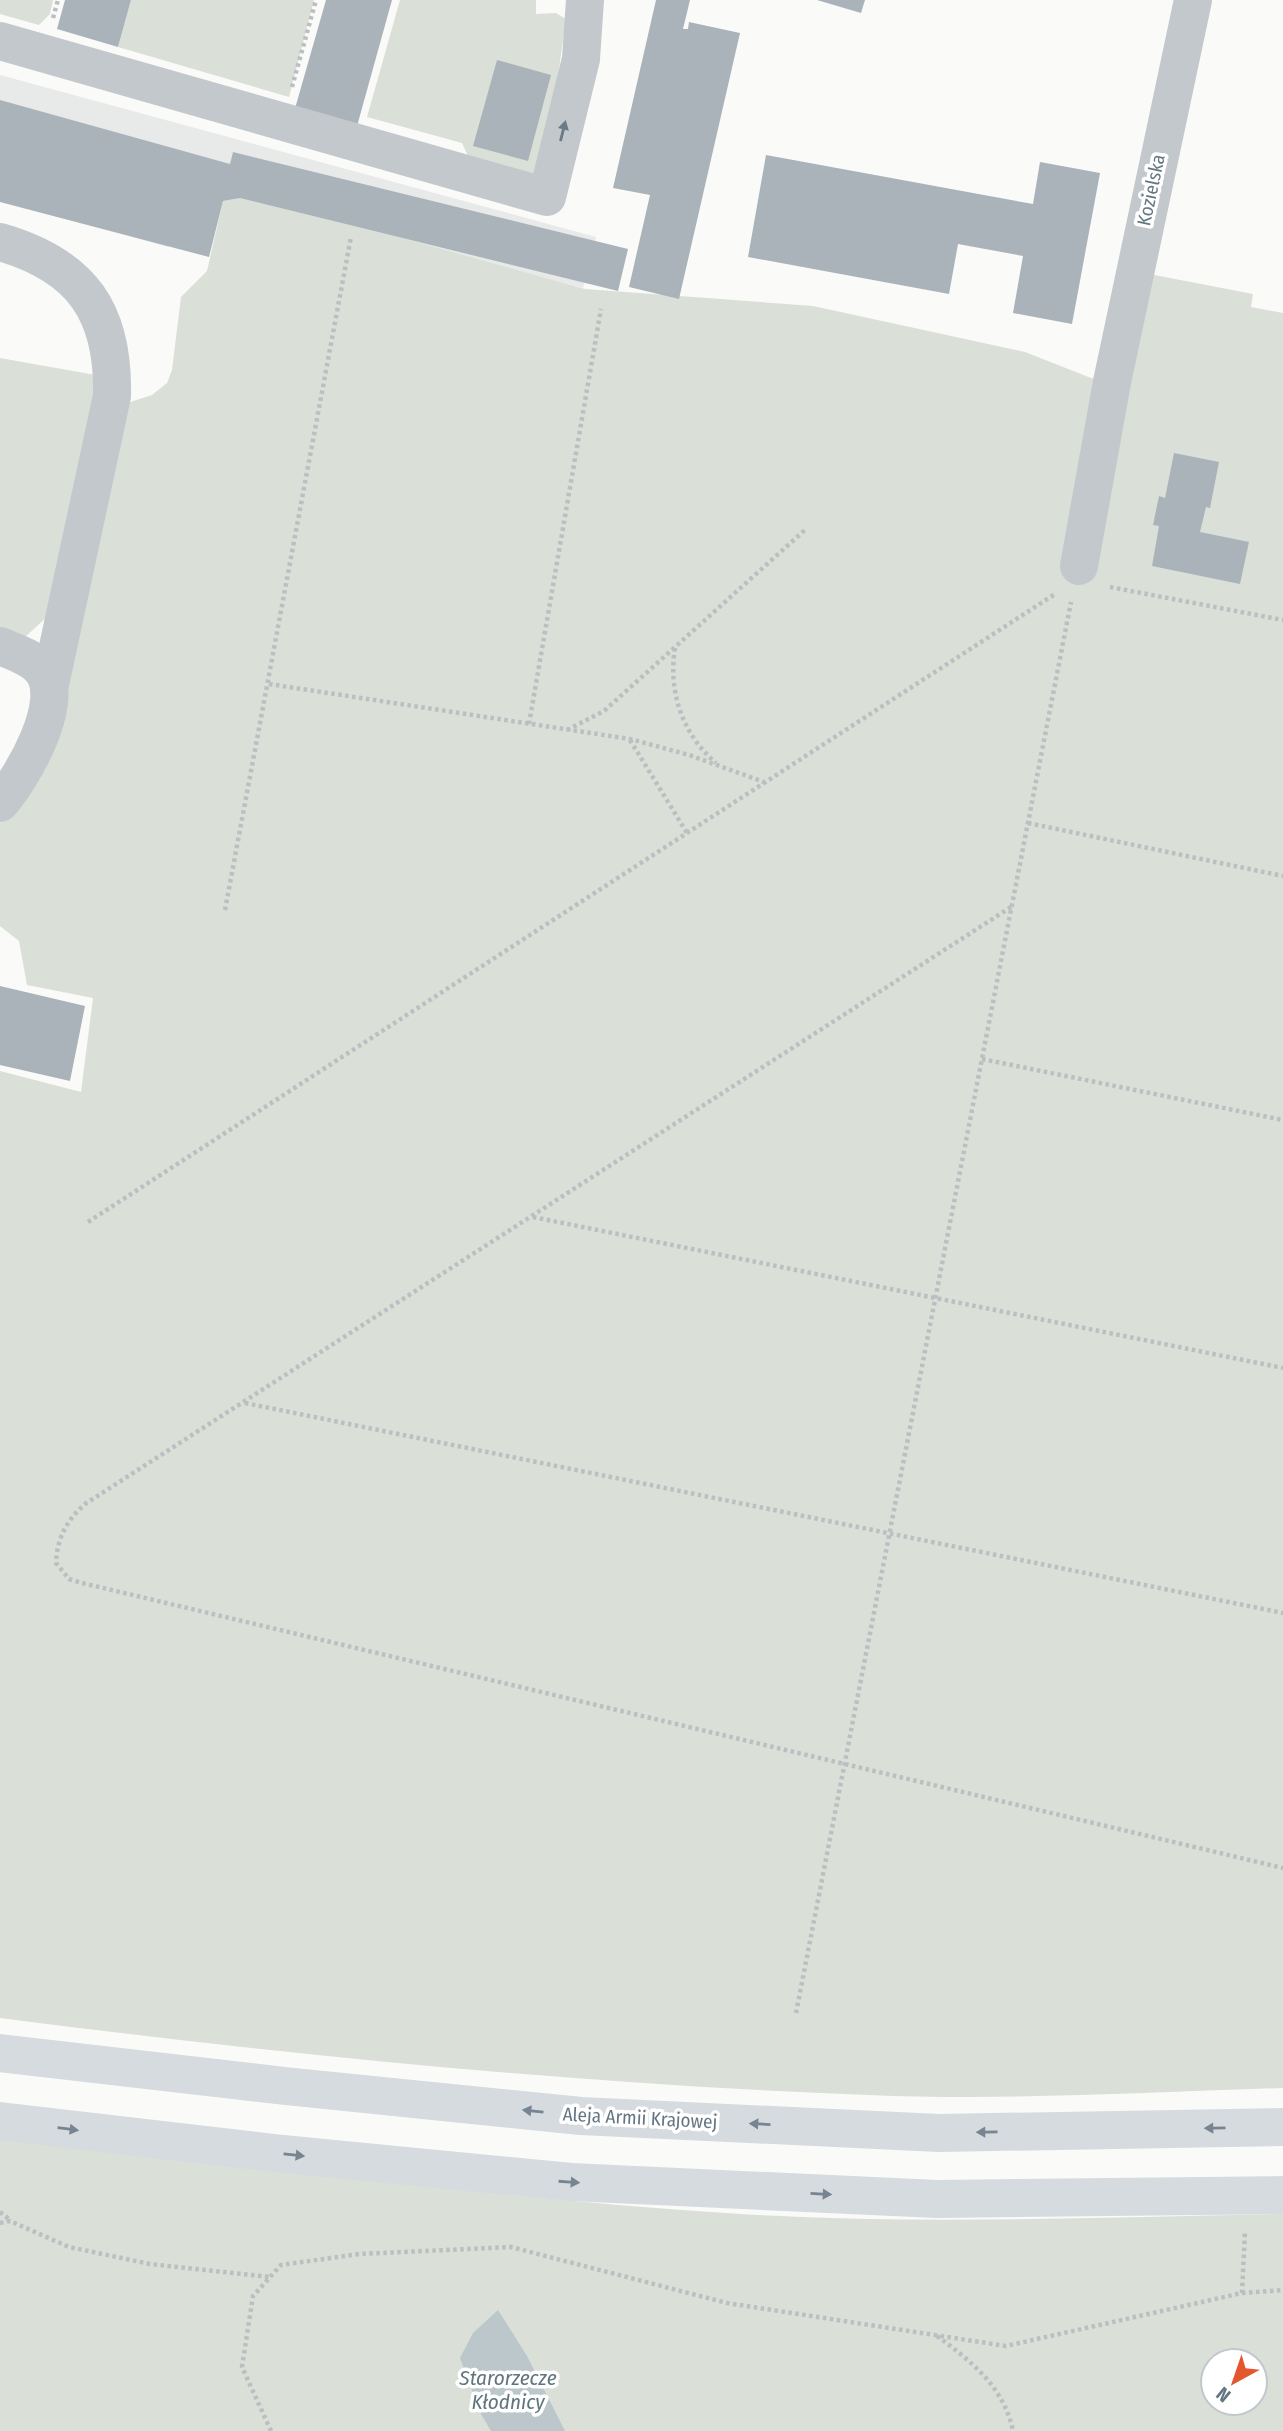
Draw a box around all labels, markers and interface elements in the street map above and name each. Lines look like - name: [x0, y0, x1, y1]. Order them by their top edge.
- one-way arrow: [558, 120, 569, 142]
- street label: Kozielska: [1132, 152, 1170, 228]
- street label: Aleja Armii Krajowej: [562, 2102, 718, 2134]
- one-way arrow: [522, 2105, 544, 2116]
- one-way arrow: [749, 2119, 771, 2130]
- one-way arrow: [1204, 2122, 1226, 2134]
- one-way arrow: [57, 2123, 79, 2134]
- one-way arrow: [976, 2126, 998, 2137]
- one-way arrow: [283, 2150, 305, 2161]
- one-way arrow: [558, 2177, 580, 2188]
- one-way arrow: [810, 2188, 832, 2199]
- north arrow: [1199, 2347, 1269, 2417]
- water label: Starorzecze Kłodnicy: [458, 2365, 557, 2415]
- text: N: [1212, 2382, 1235, 2407]

